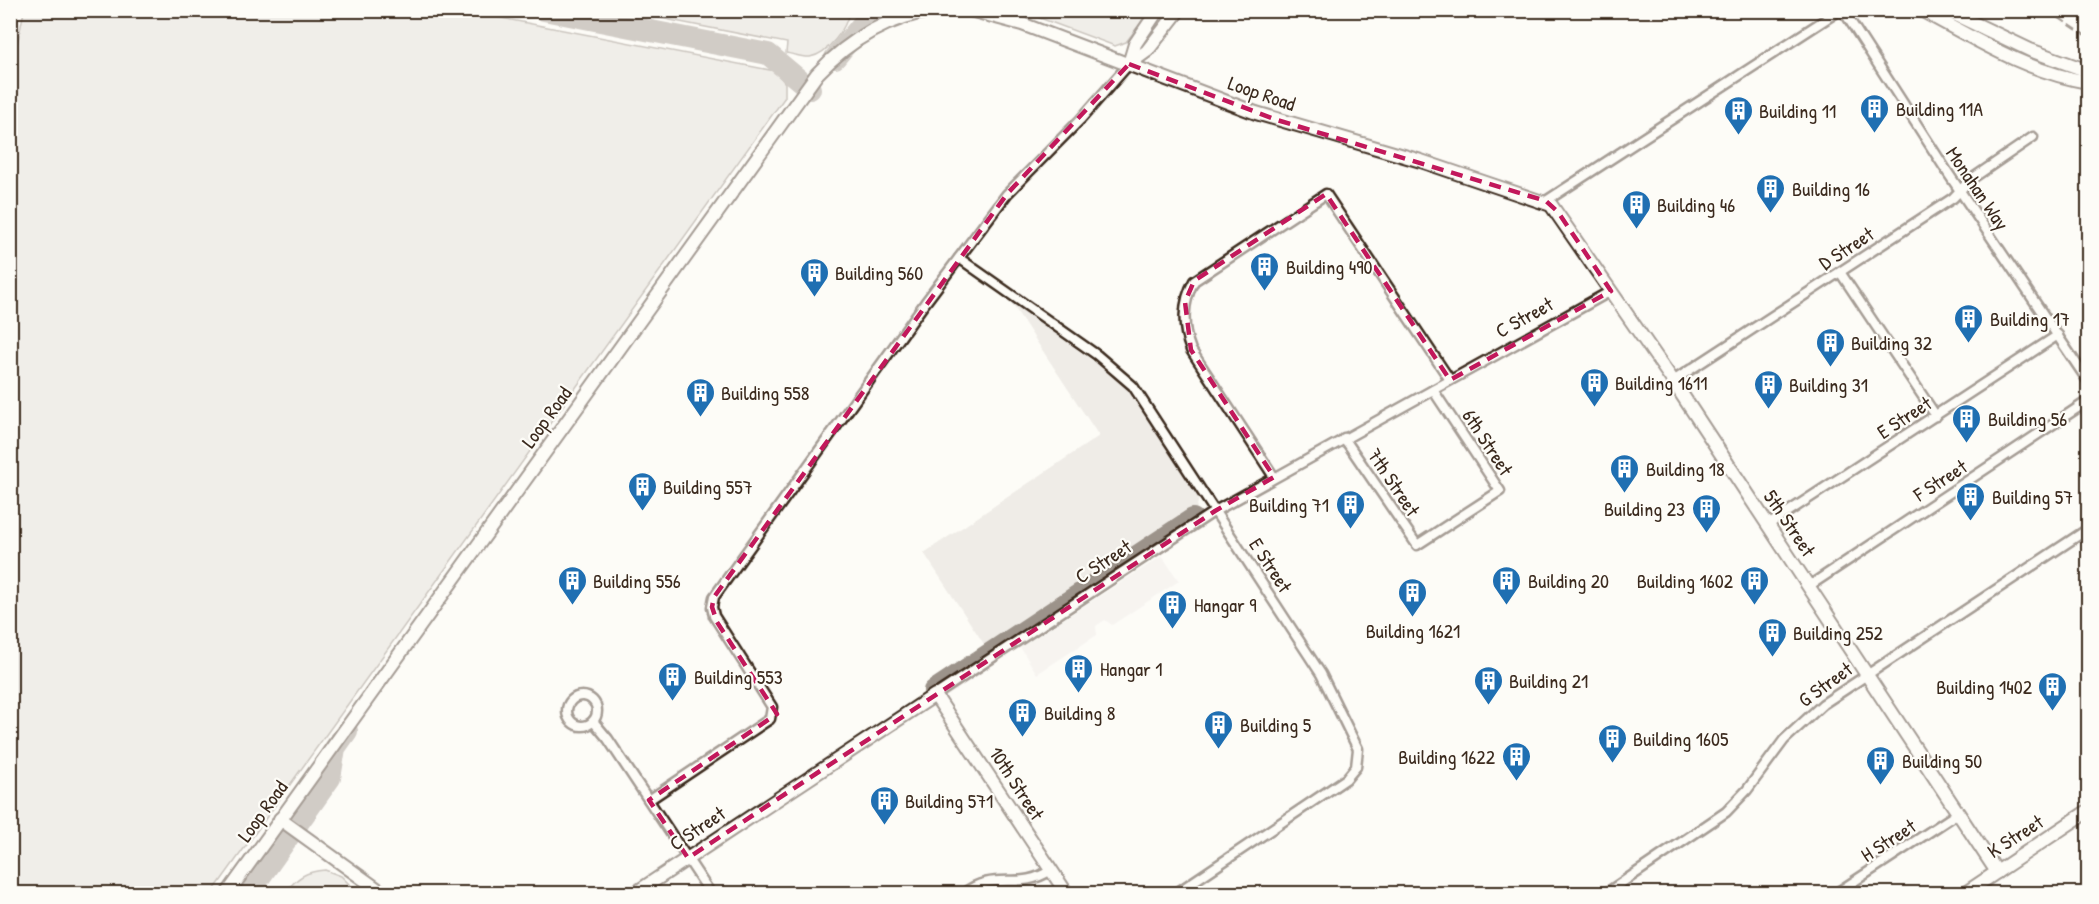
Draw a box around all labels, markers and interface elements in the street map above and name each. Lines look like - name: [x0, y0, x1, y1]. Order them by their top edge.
- street label: Loop Road: [1225, 69, 1299, 117]
- building icon: Building 11A: [1859, 92, 1891, 134]
- building icon: Building 11: [1722, 94, 1754, 136]
- place label: Building 11A: [1896, 95, 1983, 122]
- place label: Building 11: [1759, 97, 1836, 124]
- street label: Monahan Way: [1940, 141, 2016, 235]
- building icon: Building 16: [1755, 172, 1787, 214]
- place label: Building 16: [1792, 175, 1870, 202]
- building icon: Building 46: [1620, 188, 1652, 230]
- place label: Building 46: [1657, 191, 1735, 218]
- street label: D Street: [1813, 220, 1880, 276]
- building icon: Building 490: [1249, 250, 1281, 292]
- place label: Building 490: [1286, 253, 1373, 280]
- building icon: Building 560: [798, 256, 830, 298]
- place label: Building 560: [835, 259, 923, 286]
- street label: C Street: [1490, 290, 1559, 344]
- building icon: Building 17: [1953, 302, 1985, 344]
- place label: Building 17: [1990, 305, 2070, 332]
- building icon: Building 32: [1814, 326, 1846, 368]
- place label: Building 32: [1851, 329, 1933, 356]
- building icon: Building 1611: [1578, 366, 1610, 408]
- building icon: Building 31: [1752, 368, 1784, 410]
- place label: Building 1611: [1615, 369, 1708, 396]
- place label: Building 31: [1789, 371, 1868, 398]
- building icon: Building 558: [684, 376, 716, 418]
- place label: Building 558: [721, 379, 809, 406]
- street label: Loop Road: [515, 381, 577, 453]
- street label: E Street: [1871, 389, 1937, 445]
- building icon: Building 56: [1951, 402, 1983, 444]
- street label: 6th Street: [1456, 403, 1520, 481]
- place label: Building 56: [1988, 405, 2067, 432]
- street label: 7th Street: [1361, 443, 1427, 522]
- building icon: Building 18: [1609, 452, 1641, 494]
- street label: F Street: [1907, 452, 1973, 508]
- place label: Building 18: [1646, 455, 1725, 482]
- building icon: Building 557: [626, 470, 658, 512]
- place label: Building 557: [663, 473, 753, 500]
- building icon: Building 57: [1955, 480, 1987, 522]
- place label: Building 57: [1992, 483, 2073, 510]
- street label: 5th Street: [1758, 484, 1823, 563]
- building icon: Building 71: [1334, 488, 1366, 530]
- place label: Building 71: [1249, 491, 1329, 518]
- building icon: Building 23: [1690, 492, 1722, 534]
- place label: Building 23: [1604, 495, 1685, 522]
- street label: C Street: [1070, 532, 1137, 589]
- street label: E Street: [1243, 532, 1299, 598]
- building icon: Building 556: [556, 564, 588, 606]
- building icon: Building 20: [1491, 564, 1523, 606]
- building icon: Building 1602: [1738, 564, 1770, 606]
- place label: Building 556: [593, 567, 681, 594]
- place label: Building 20: [1528, 567, 1609, 594]
- place label: Building 1602: [1637, 567, 1734, 594]
- building icon: Building 1621: [1397, 576, 1429, 618]
- building icon: Hangar 9: [1157, 588, 1189, 630]
- place label: Hangar 9: [1194, 591, 1257, 618]
- building icon: Building 252: [1756, 616, 1788, 658]
- place label: Building 1621: [1366, 617, 1460, 644]
- place label: Building 252: [1793, 619, 1884, 646]
- building icon: Hangar 1: [1063, 652, 1095, 694]
- place label: Hangar 1: [1100, 655, 1163, 682]
- street label: G Street: [1792, 655, 1858, 713]
- building icon: Building 553: [657, 660, 689, 702]
- place label: Building 553: [694, 663, 783, 690]
- building icon: Building 21: [1472, 664, 1504, 706]
- place label: Building 21: [1509, 667, 1588, 694]
- building icon: Building 1402: [2037, 670, 2069, 712]
- place label: Building 1402: [1936, 673, 2033, 700]
- building icon: Building 8: [1007, 696, 1039, 738]
- place label: Building 8: [1044, 699, 1115, 726]
- building icon: Building 5: [1203, 708, 1235, 750]
- place label: Building 5: [1240, 711, 1312, 738]
- building icon: Building 1605: [1596, 722, 1628, 764]
- place label: Building 1605: [1633, 725, 1729, 752]
- building icon: Building 1622: [1500, 740, 1532, 782]
- street label: 10th Street: [983, 741, 1051, 826]
- place label: Building 1622: [1398, 743, 1496, 770]
- building icon: Building 50: [1865, 744, 1897, 786]
- place label: Building 50: [1902, 747, 1982, 774]
- street label: Loop Road: [231, 775, 293, 847]
- building icon: Building 571: [868, 784, 900, 826]
- place label: Building 571: [905, 787, 993, 814]
- street label: C Street: [664, 799, 731, 857]
- street label: K Street: [1982, 807, 2049, 864]
- street label: H Street: [1855, 812, 1922, 868]

